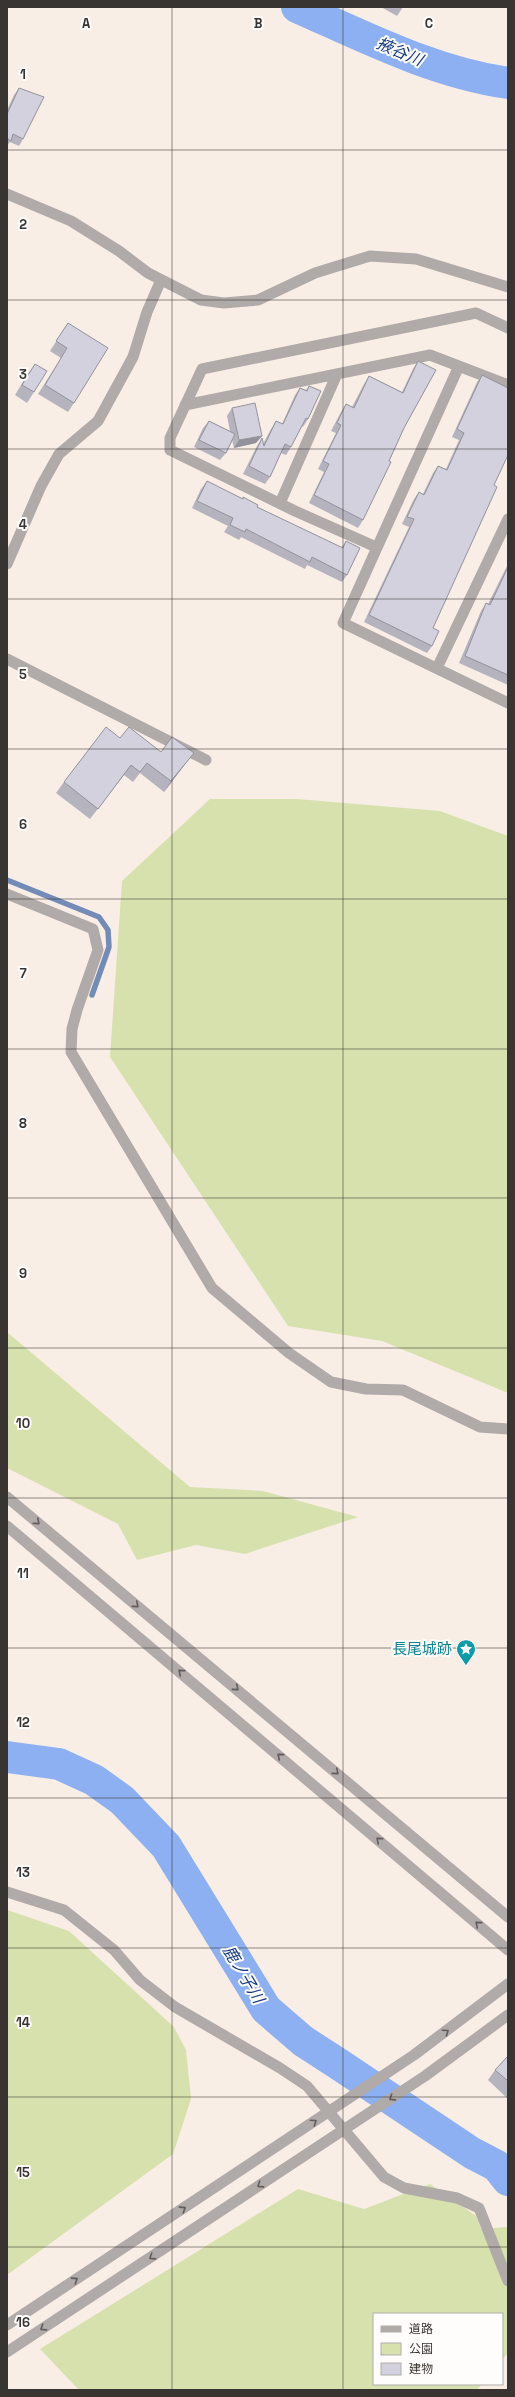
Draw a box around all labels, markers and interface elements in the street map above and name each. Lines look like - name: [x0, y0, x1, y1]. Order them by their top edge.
- text: A: [82, 15, 91, 32]
- text: B: [254, 15, 263, 32]
- text: C: [425, 15, 433, 32]
- water label: 掖谷川: [374, 32, 428, 71]
- text: 1: [20, 66, 26, 83]
- text: 2: [19, 216, 27, 233]
- text: 3: [19, 366, 27, 383]
- text: 4: [19, 516, 27, 533]
- text: 5: [19, 666, 27, 683]
- text: 6: [19, 816, 27, 833]
- text: 7: [19, 965, 27, 982]
- text: 8: [19, 1115, 27, 1132]
- text: 9: [19, 1265, 27, 1282]
- text: 10: [16, 1415, 30, 1432]
- one-way arrow: [32, 1517, 39, 1524]
- text: 11: [17, 1565, 29, 1582]
- one-way arrow: [132, 1601, 139, 1608]
- place icon: 長尾城跡: [455, 1638, 477, 1666]
- place label: 長尾城跡: [392, 1639, 452, 1658]
- one-way arrow: [178, 1670, 186, 1677]
- one-way arrow: [232, 1684, 239, 1691]
- text: 12: [16, 1714, 30, 1731]
- one-way arrow: [277, 1754, 285, 1761]
- one-way arrow: [332, 1767, 339, 1774]
- one-way arrow: [376, 1838, 384, 1845]
- text: 13: [16, 1864, 30, 1881]
- one-way arrow: [476, 1922, 483, 1929]
- water label: 鹿ノ子川: [218, 1941, 270, 2009]
- text: 14: [16, 2014, 30, 2031]
- one-way arrow: [442, 2030, 449, 2037]
- one-way arrow: [390, 2093, 397, 2100]
- one-way arrow: [310, 2119, 317, 2127]
- text: 15: [16, 2164, 30, 2181]
- one-way arrow: [257, 2180, 264, 2188]
- one-way arrow: [179, 2206, 186, 2214]
- one-way arrow: [149, 2252, 156, 2259]
- one-way arrow: [70, 2278, 77, 2285]
- legend: [373, 2313, 503, 2385]
- text: 16: [16, 2314, 30, 2331]
- text: 道路: [409, 2321, 433, 2337]
- one-way arrow: [40, 2323, 47, 2331]
- text: 公園: [409, 2341, 433, 2357]
- text: 建物: [409, 2361, 433, 2377]

